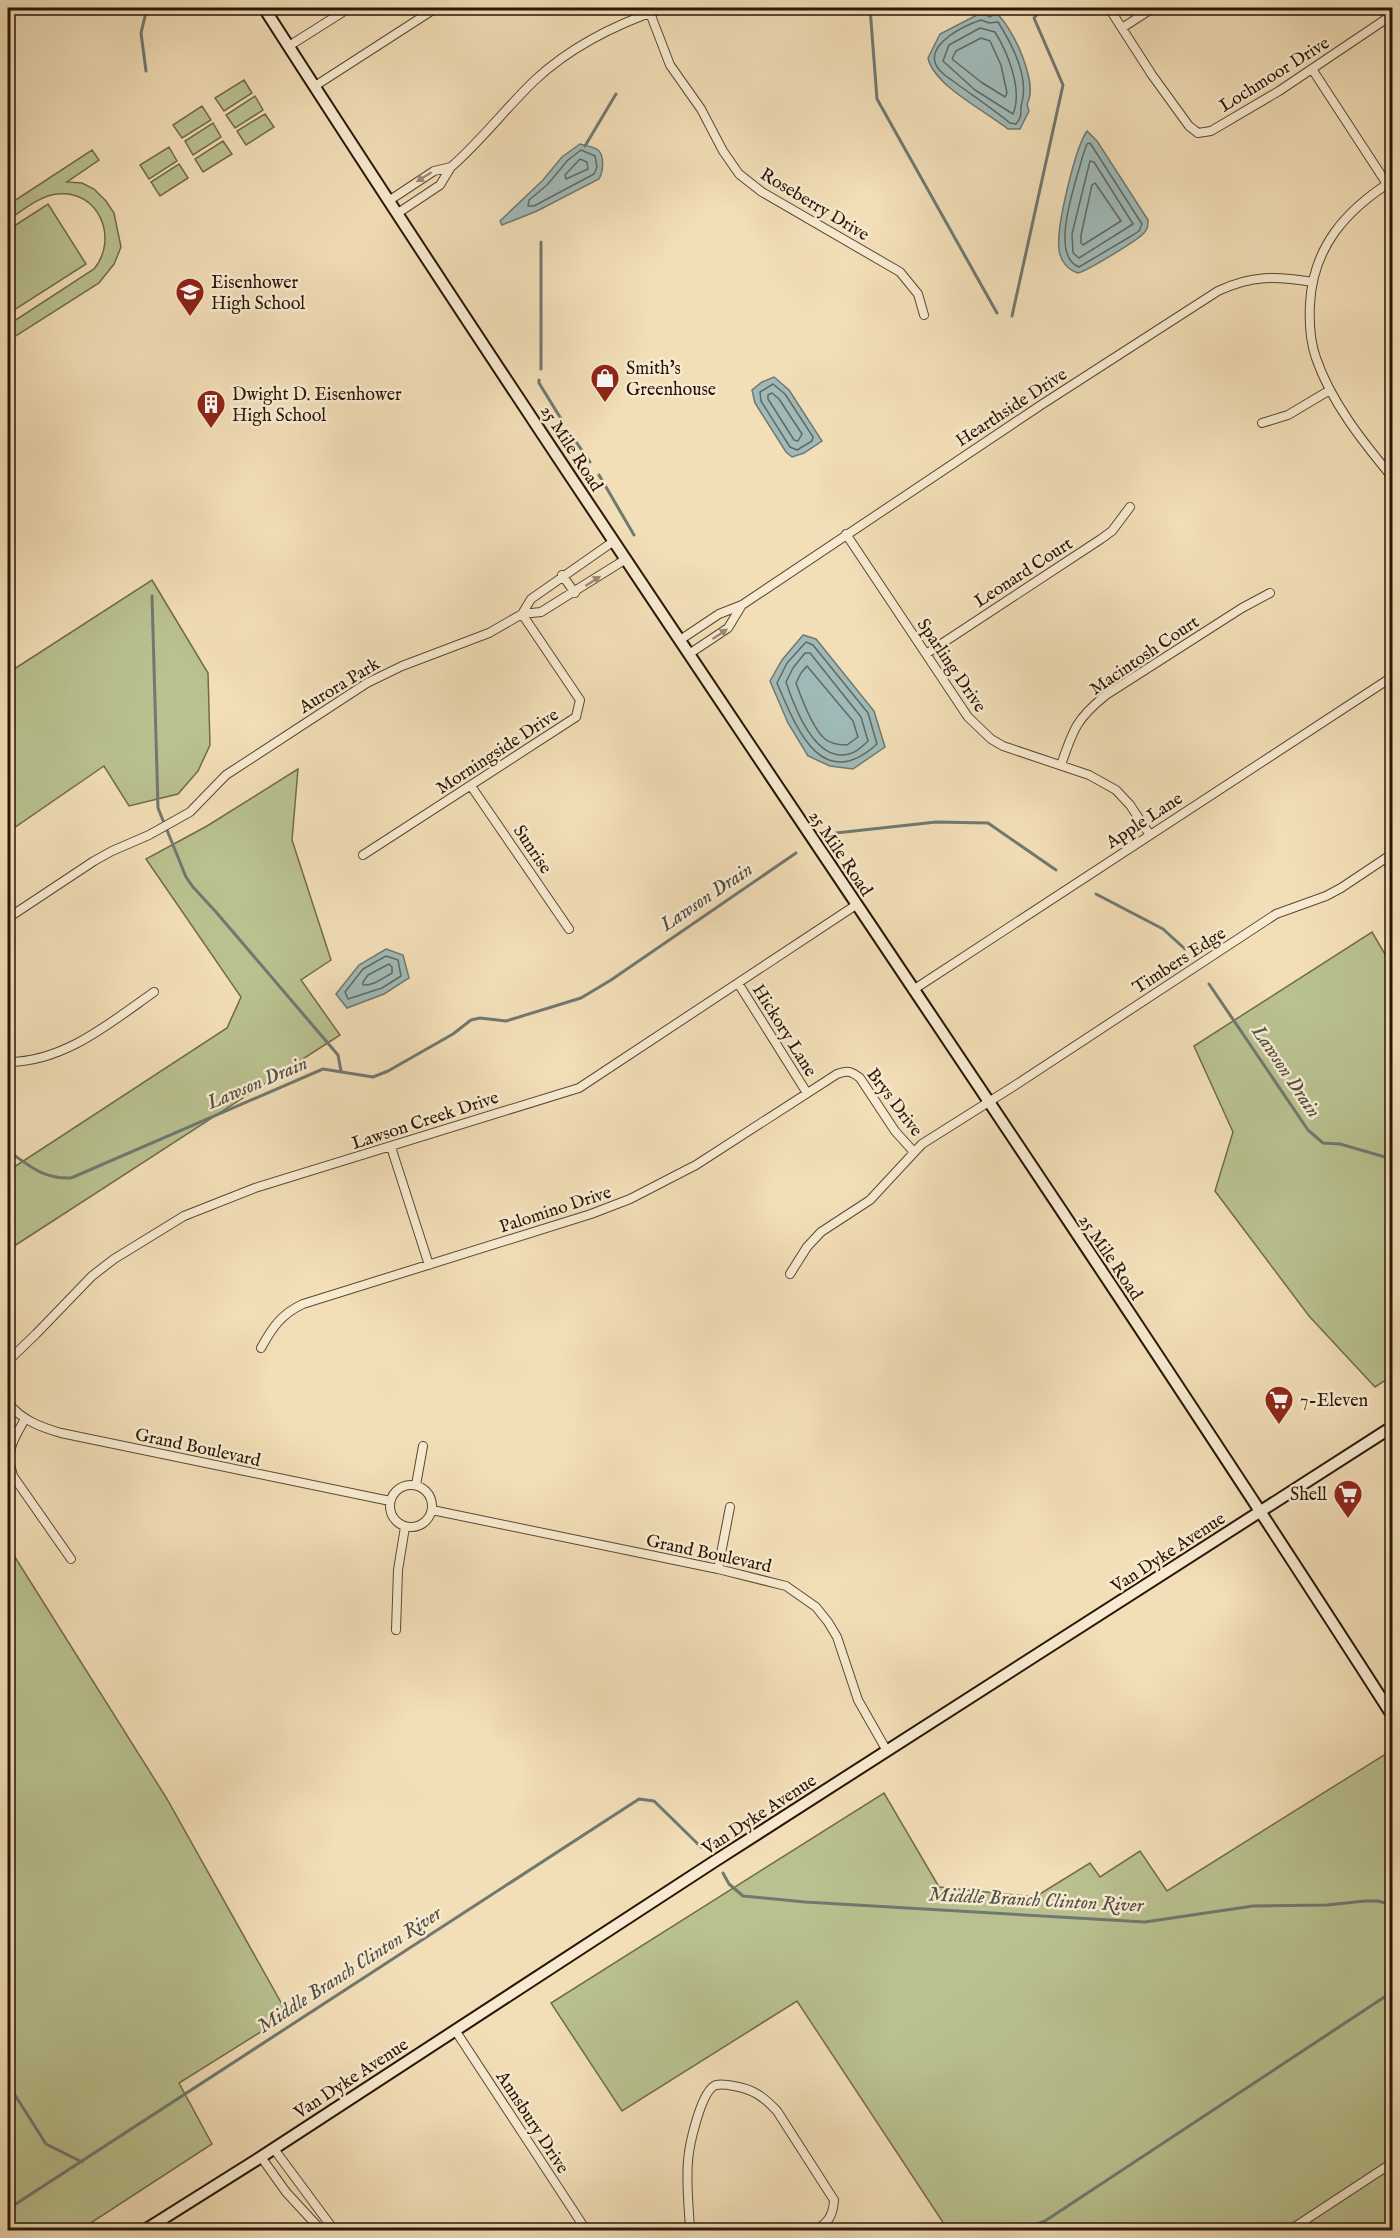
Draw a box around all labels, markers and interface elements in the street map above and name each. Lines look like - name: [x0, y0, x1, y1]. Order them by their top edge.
- street label: Lochmoor Drive: [1215, 32, 1334, 118]
- street label: Roseberry Drive: [755, 164, 873, 247]
- one-way arrow: [416, 172, 432, 183]
- place label: Eisenhower High School: [211, 272, 305, 316]
- school or university icon: Eisenhower High School: [174, 276, 206, 318]
- place label: Smith's Greenhouse: [626, 358, 716, 402]
- shop icon: Smith's Greenhouse: [589, 362, 621, 404]
- street label: Hearthside Drive: [952, 364, 1072, 453]
- place label: Dwight D. Eisenhower High School: [232, 384, 402, 428]
- building icon: Dwight D. Eisenhower High School: [195, 388, 227, 430]
- street label: 25 Mile Road: [534, 401, 607, 497]
- street label: Leonard Court: [970, 533, 1077, 614]
- one-way arrow: [585, 575, 601, 586]
- street label: Macintosh Court: [1086, 611, 1204, 701]
- street label: Sparling Drive: [911, 615, 991, 717]
- one-way arrow: [712, 629, 728, 640]
- street label: Aurora Park: [294, 653, 385, 720]
- street label: Morningside Drive: [432, 704, 563, 800]
- street label: Apple Lane: [1101, 788, 1188, 855]
- street label: 25 Mile Road: [803, 807, 877, 901]
- street label: Sunrise: [507, 821, 556, 879]
- water label: Lawson Drain: [655, 857, 758, 938]
- street label: Timbers Edge: [1129, 923, 1231, 1000]
- street label: Hickory Lane: [746, 980, 821, 1081]
- water label: Lawson Drain: [1245, 1020, 1326, 1123]
- water label: Lawson Drain: [203, 1051, 312, 1116]
- street label: Brys Drive: [861, 1064, 927, 1142]
- street label: Lawson Creek Drive: [349, 1087, 502, 1156]
- street label: Palomino Drive: [497, 1181, 614, 1239]
- street label: 25 Mile Road: [1073, 1211, 1147, 1305]
- supermarket icon: 7-Eleven: [1263, 1384, 1295, 1426]
- place label: 7-Eleven: [1300, 1390, 1369, 1413]
- street label: Grand Boulevard: [133, 1424, 263, 1473]
- supermarket icon: Shell: [1332, 1478, 1364, 1520]
- place label: Shell: [1290, 1484, 1327, 1507]
- street label: Van Dyke Avenue: [1107, 1508, 1230, 1599]
- street label: Grand Boulevard: [644, 1530, 774, 1579]
- street label: Van Dyke Avenue: [698, 1770, 821, 1861]
- water label: Middle Branch Clinton River: [928, 1882, 1145, 1919]
- water label: Middle Branch Clinton River: [253, 1901, 448, 2039]
- street label: Van Dyke Avenue: [290, 2034, 413, 2125]
- street label: Annsbury Drive: [489, 2066, 573, 2179]

